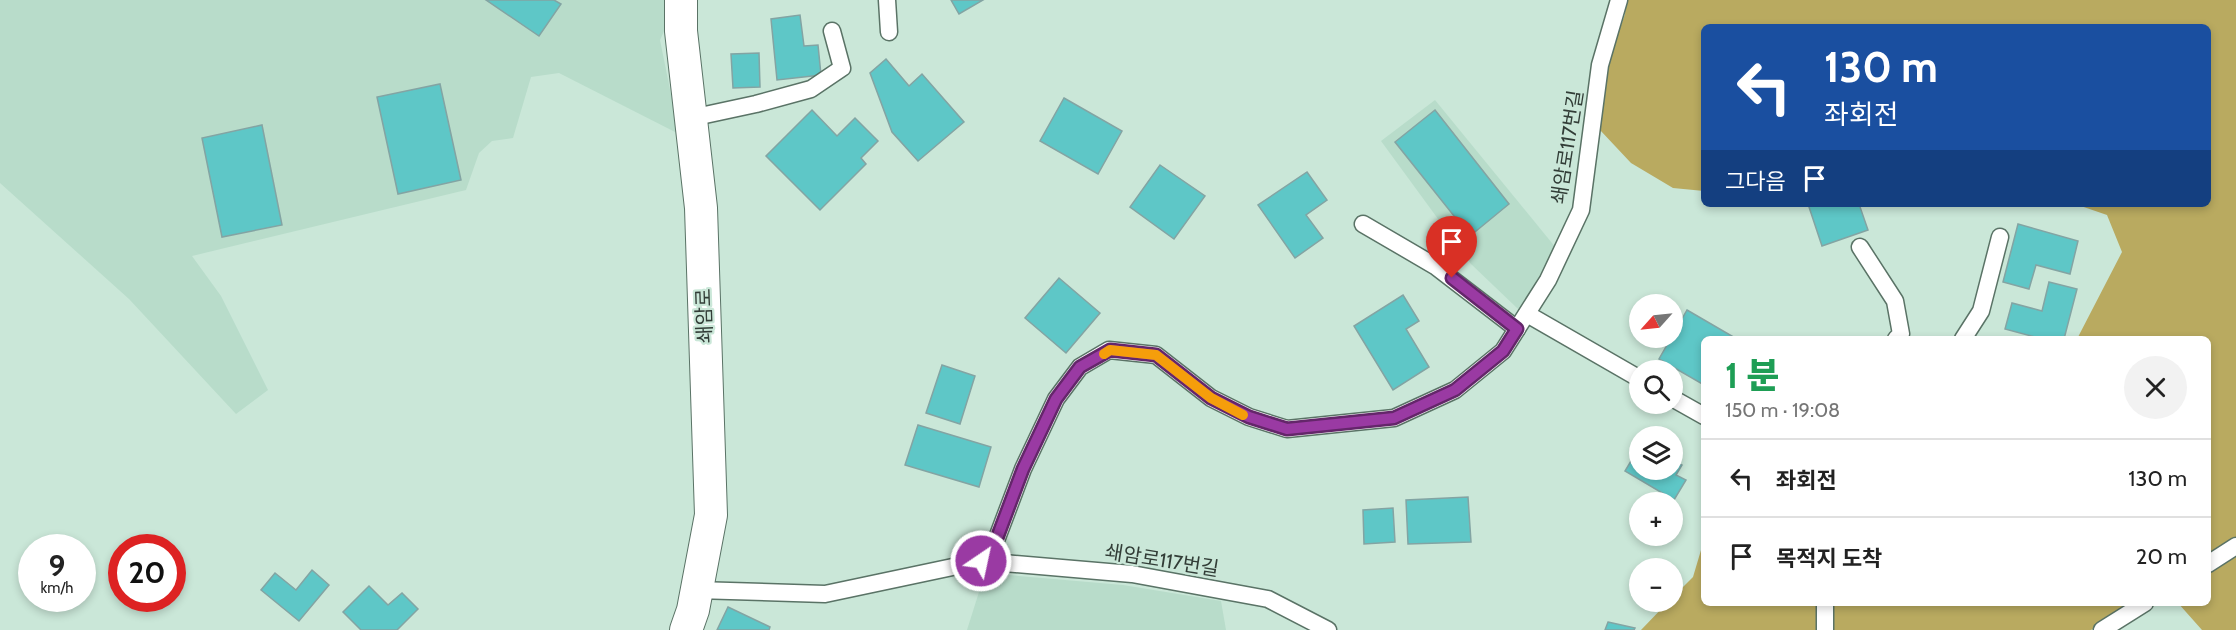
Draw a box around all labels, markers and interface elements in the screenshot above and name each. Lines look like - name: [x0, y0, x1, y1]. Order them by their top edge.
- text: 130 m: [1824, 41, 1938, 93]
- icon: left: [1725, 48, 1803, 126]
- street label: 쇄암로117번길: [1546, 88, 1588, 206]
- text: 좌회전: [1824, 98, 1899, 131]
- icon: arrive: [1798, 162, 1831, 195]
- text: 그다음: [1725, 168, 1786, 195]
- pin: [1426, 216, 1477, 278]
- icon: arrive: [1435, 225, 1468, 258]
- street label: 쇄암로: [691, 288, 717, 344]
- north arrow: [1629, 294, 1683, 348]
- map controls: [1629, 294, 1683, 612]
- text: 1 분: [1725, 353, 1780, 397]
- button: close: [2124, 356, 2187, 419]
- button: search: [1629, 360, 1683, 414]
- text: 150 m · 19:08: [1725, 398, 1840, 422]
- button: layers: [1629, 426, 1683, 480]
- icon: left: [1725, 462, 1758, 495]
- text: 130 m: [2128, 465, 2187, 492]
- text: 좌회전: [1776, 467, 1837, 494]
- button: +: [1629, 492, 1683, 546]
- position arrow: [949, 529, 1013, 593]
- speed limit sign: 20: [108, 534, 186, 612]
- street label: 쇄암로117번길: [1103, 539, 1221, 581]
- icon: arrive: [1725, 540, 1758, 573]
- text: 20 m: [2136, 543, 2187, 570]
- text: 목적지 도착: [1776, 545, 1882, 572]
- text: 9: [49, 547, 65, 584]
- button: −: [1629, 558, 1683, 612]
- text: km/h: [41, 579, 73, 597]

